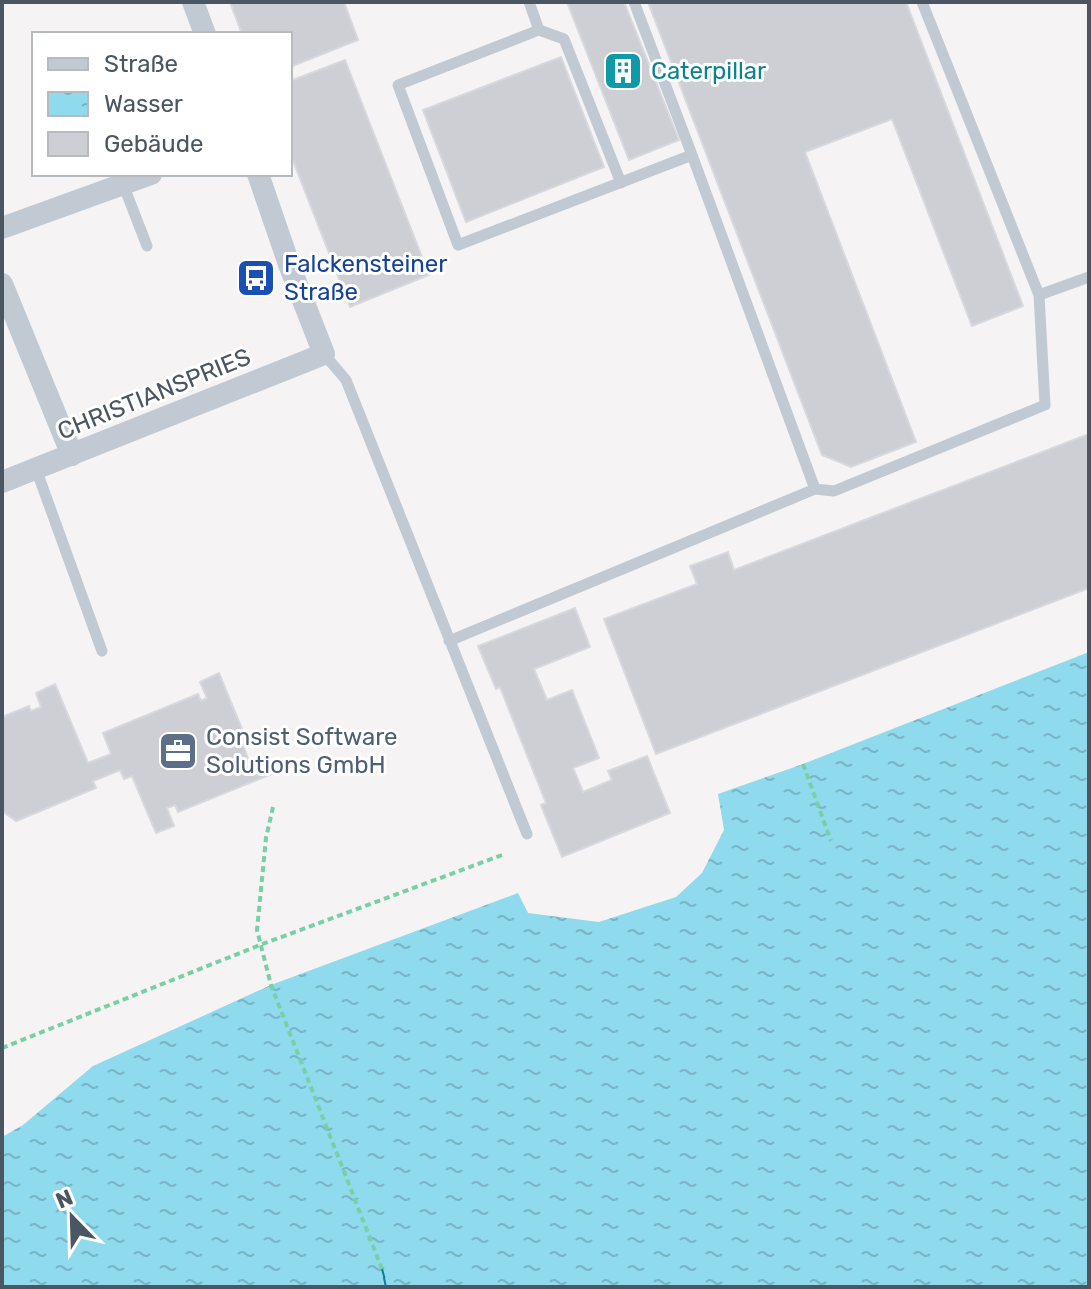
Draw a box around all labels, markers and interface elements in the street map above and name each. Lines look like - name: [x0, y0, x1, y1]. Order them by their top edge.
- legend: [32, 32, 292, 176]
- text: Straße: [104, 50, 178, 78]
- building icon: Caterpillar: [602, 50, 644, 92]
- place label: Caterpillar: [651, 57, 766, 85]
- text: Wasser: [104, 90, 183, 118]
- text: Gebäude: [104, 130, 203, 158]
- place label: Falckensteiner Straße: [284, 250, 447, 306]
- bus stop icon: Falckensteiner Straße: [235, 257, 277, 299]
- street label: CHRISTIANSPRIES: [54, 343, 254, 445]
- place label: Consist Software Solutions GmbH: [206, 723, 397, 779]
- office icon: Consist Software Solutions GmbH: [157, 730, 199, 772]
- north arrow: [32, 1177, 112, 1257]
- text: N: [52, 1184, 77, 1215]

